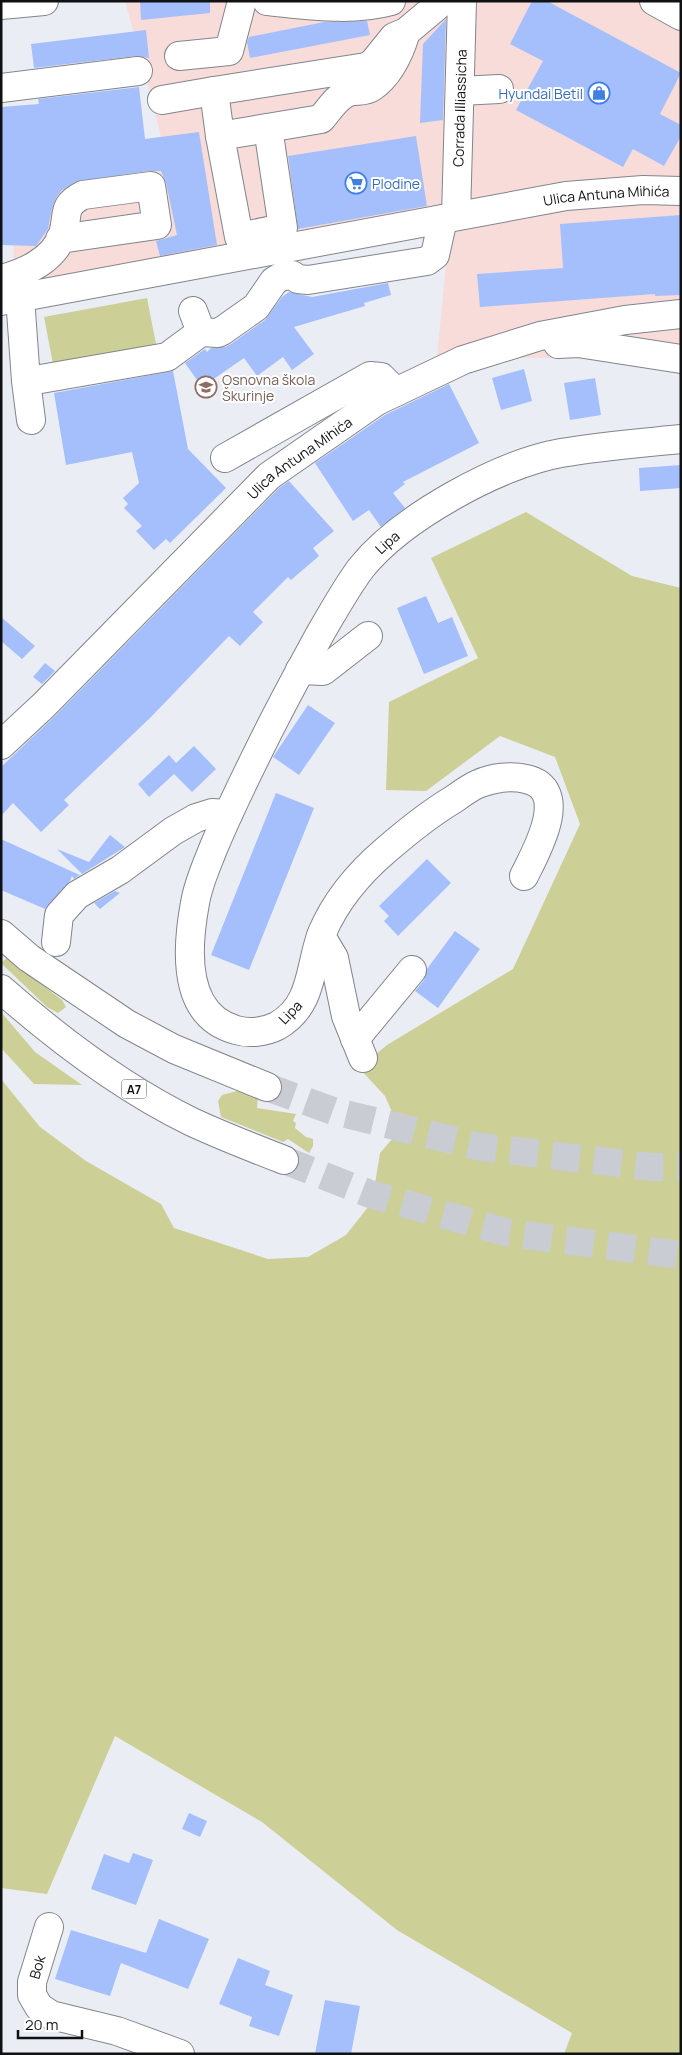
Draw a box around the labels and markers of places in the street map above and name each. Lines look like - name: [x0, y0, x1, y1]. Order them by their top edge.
- shop icon: Hyundai Betil: [587, 81, 611, 105]
- place label: Hyundai Betil: [498, 84, 583, 103]
- supermarket icon: Plodine: [344, 171, 368, 195]
- place label: Plodine: [372, 174, 420, 193]
- place label: Osnovna škola Škurinje: [222, 370, 315, 405]
- school or university icon: Osnovna škola Škurinje: [194, 375, 218, 399]

